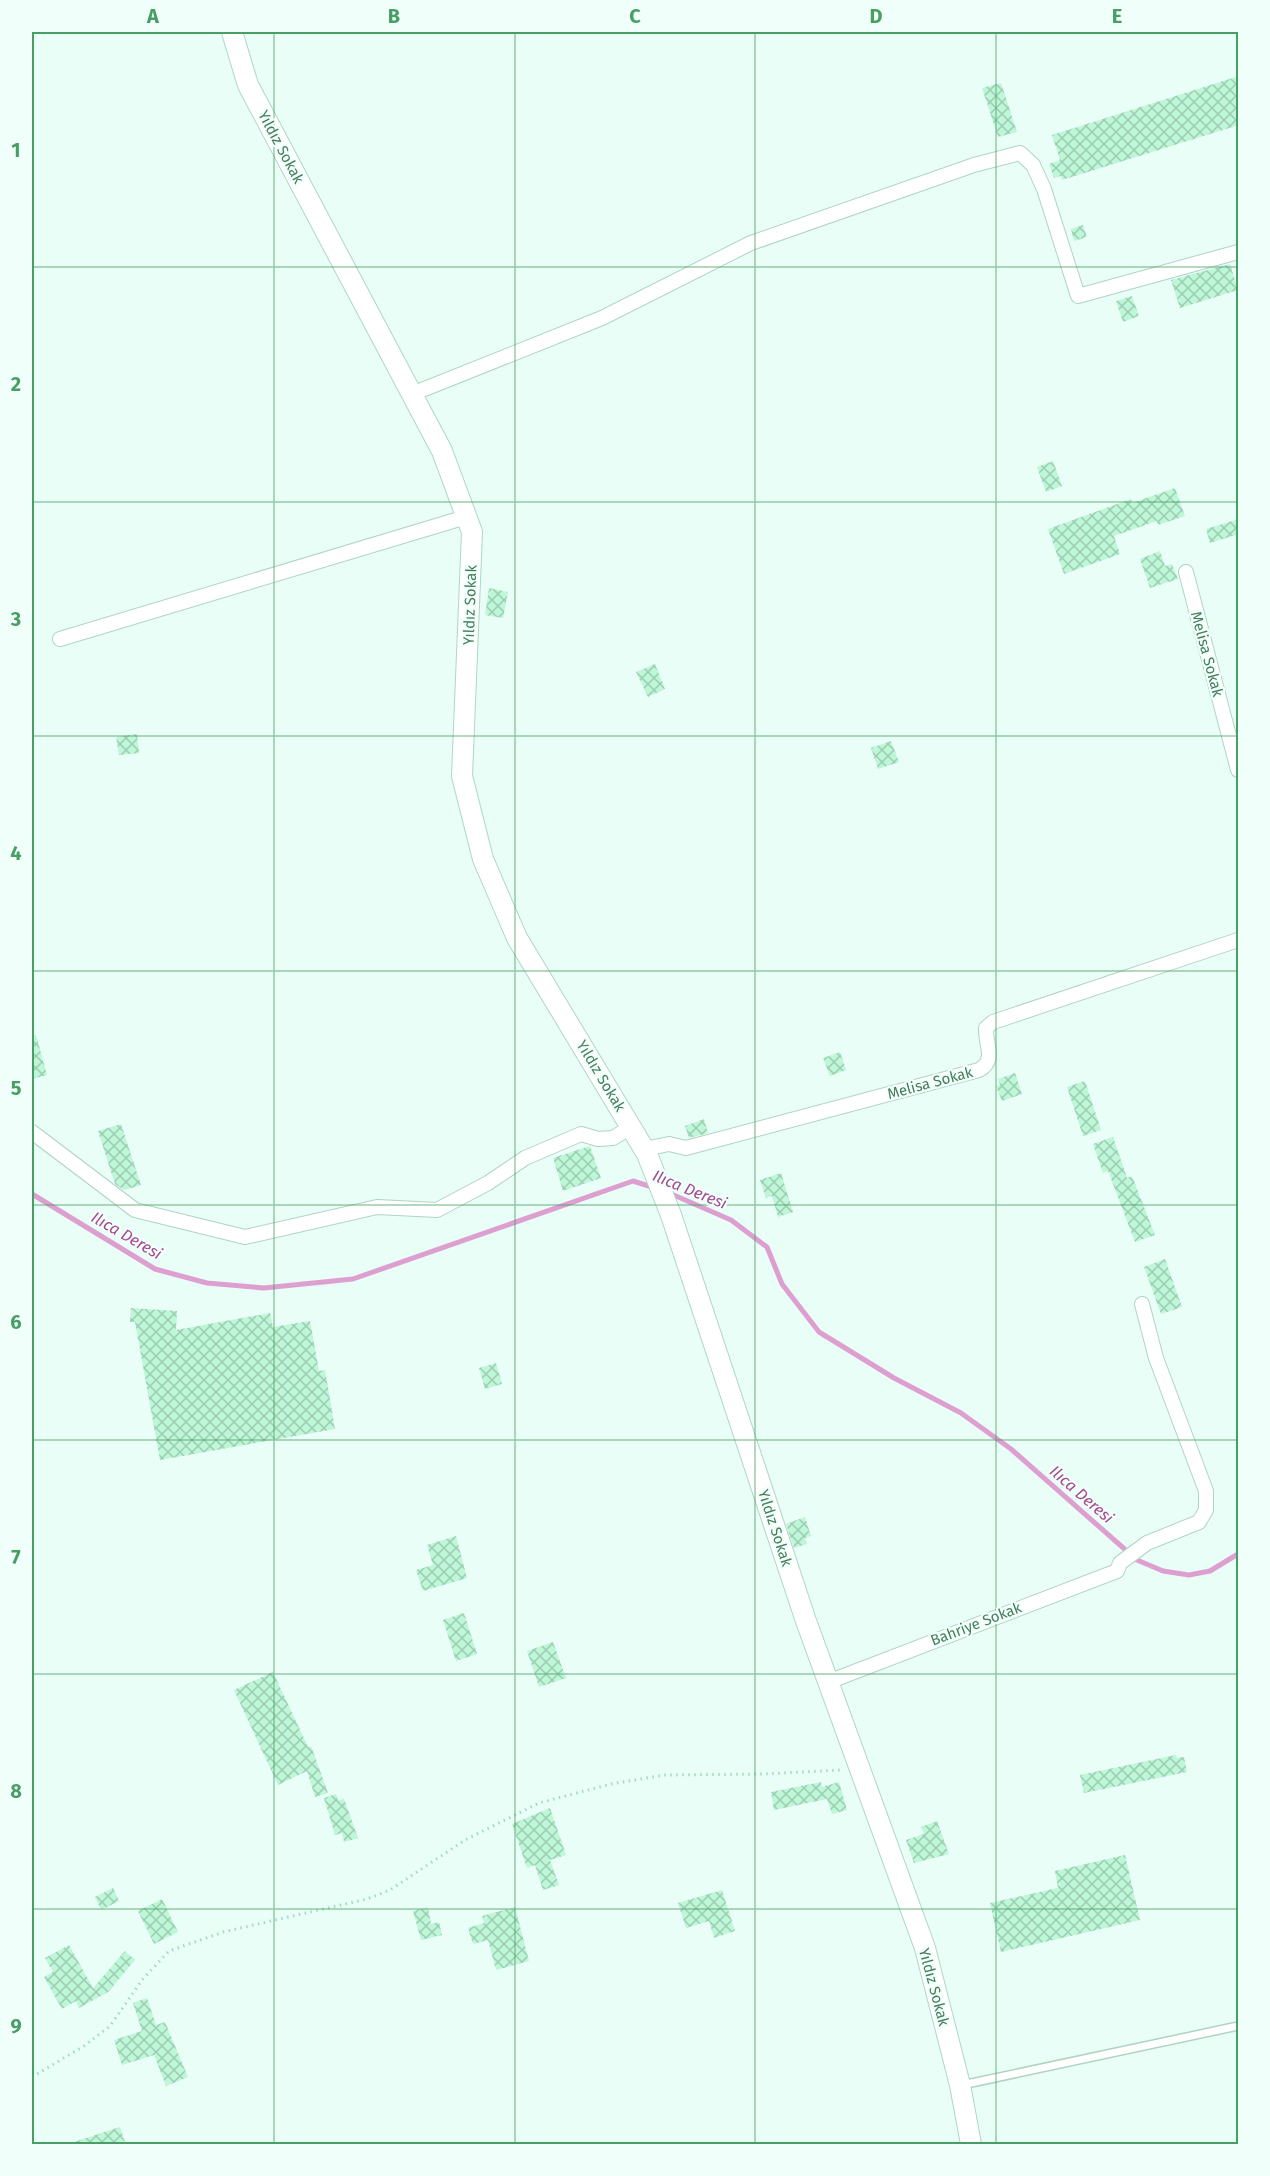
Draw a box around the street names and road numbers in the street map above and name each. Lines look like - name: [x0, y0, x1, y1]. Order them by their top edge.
- street label: Yıldız Sokak: [254, 107, 308, 187]
- street label: Yıldız Sokak: [460, 564, 480, 645]
- street label: Melisa Sokak: [1187, 609, 1227, 699]
- street label: Yıldız Sokak: [573, 1037, 629, 1115]
- street label: Melisa Sokak: [885, 1063, 975, 1103]
- street label: Yıldız Sokak: [754, 1487, 796, 1569]
- street label: Bahriye Sokak: [928, 1598, 1024, 1650]
- street label: Yıldız Sokak: [915, 1946, 953, 2028]

